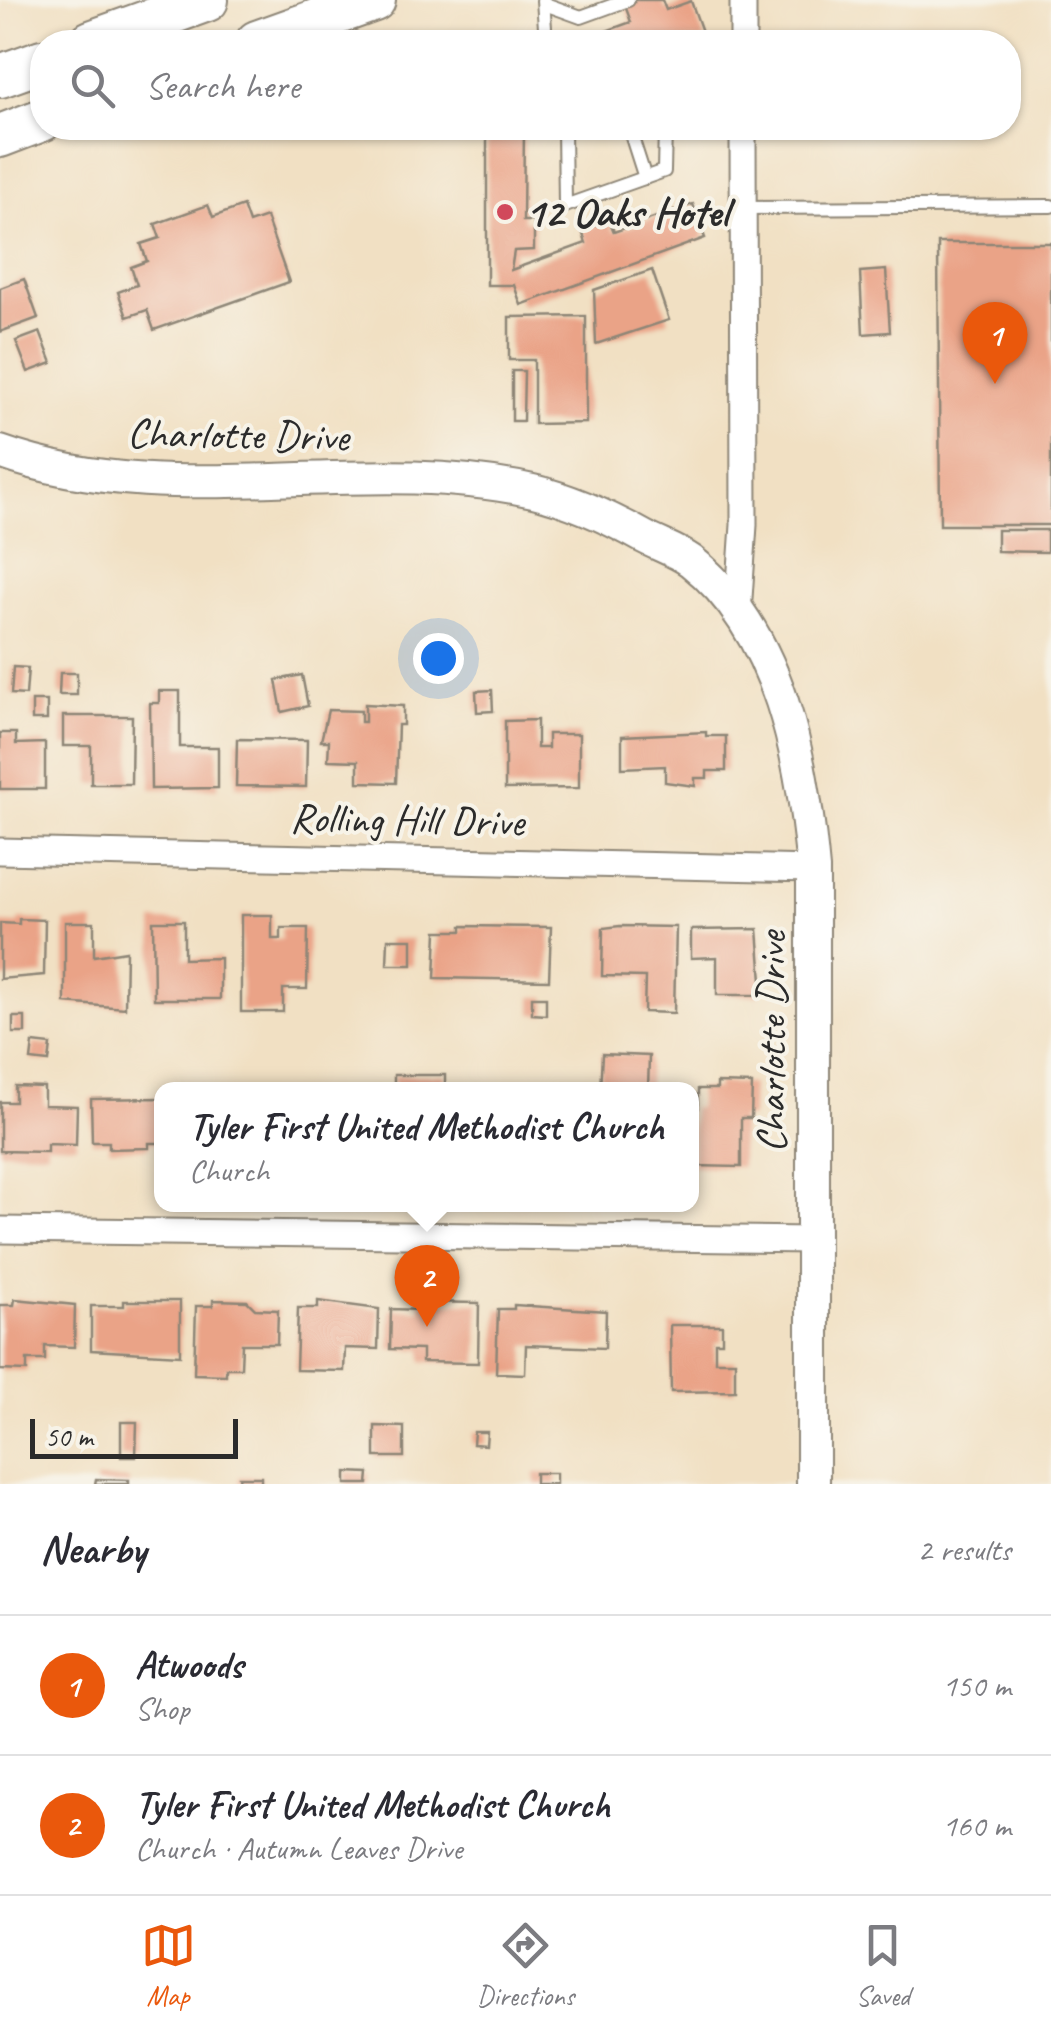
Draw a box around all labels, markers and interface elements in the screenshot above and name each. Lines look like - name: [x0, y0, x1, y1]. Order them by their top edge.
- search box: [30, 30, 1021, 140]
- icon: search: [65, 58, 120, 113]
- text: Search here: [145, 62, 300, 109]
- place label: 12 Oaks Hotel: [525, 186, 737, 239]
- marker: 12 Oaks Hotel: [494, 201, 516, 223]
- pin: 1: [962, 302, 1028, 384]
- street label: Charlotte Drive: [127, 407, 352, 463]
- your location: [413, 633, 464, 684]
- street label: Rolling Hill Drive: [290, 791, 527, 849]
- street label: Charlotte Drive: [745, 929, 798, 1153]
- popup: [154, 1082, 699, 1212]
- text: Tyler First United Methodist Church: [189, 1103, 664, 1150]
- text: Church: [189, 1150, 269, 1191]
- pin: 2: [394, 1244, 460, 1327]
- scale bar: [30, 1414, 238, 1458]
- text: 50 m: [45, 1419, 93, 1454]
- text: Nearby: [40, 1523, 146, 1576]
- text: 2 results: [917, 1529, 1011, 1570]
- text: Atwoods: [135, 1641, 243, 1688]
- text: 1: [65, 1665, 80, 1706]
- text: 150 m: [942, 1665, 1011, 1706]
- text: Shop: [135, 1688, 189, 1729]
- text: Tyler First United Methodist Church: [135, 1781, 610, 1828]
- text: 2: [65, 1805, 80, 1846]
- text: 160 m: [942, 1805, 1011, 1846]
- text: Church · Autumn Leaves Drive: [135, 1828, 462, 1869]
- tab: Map: [141, 1918, 196, 2013]
- tab: Directions: [477, 1918, 574, 2013]
- tab: Saved: [855, 1918, 910, 2013]

